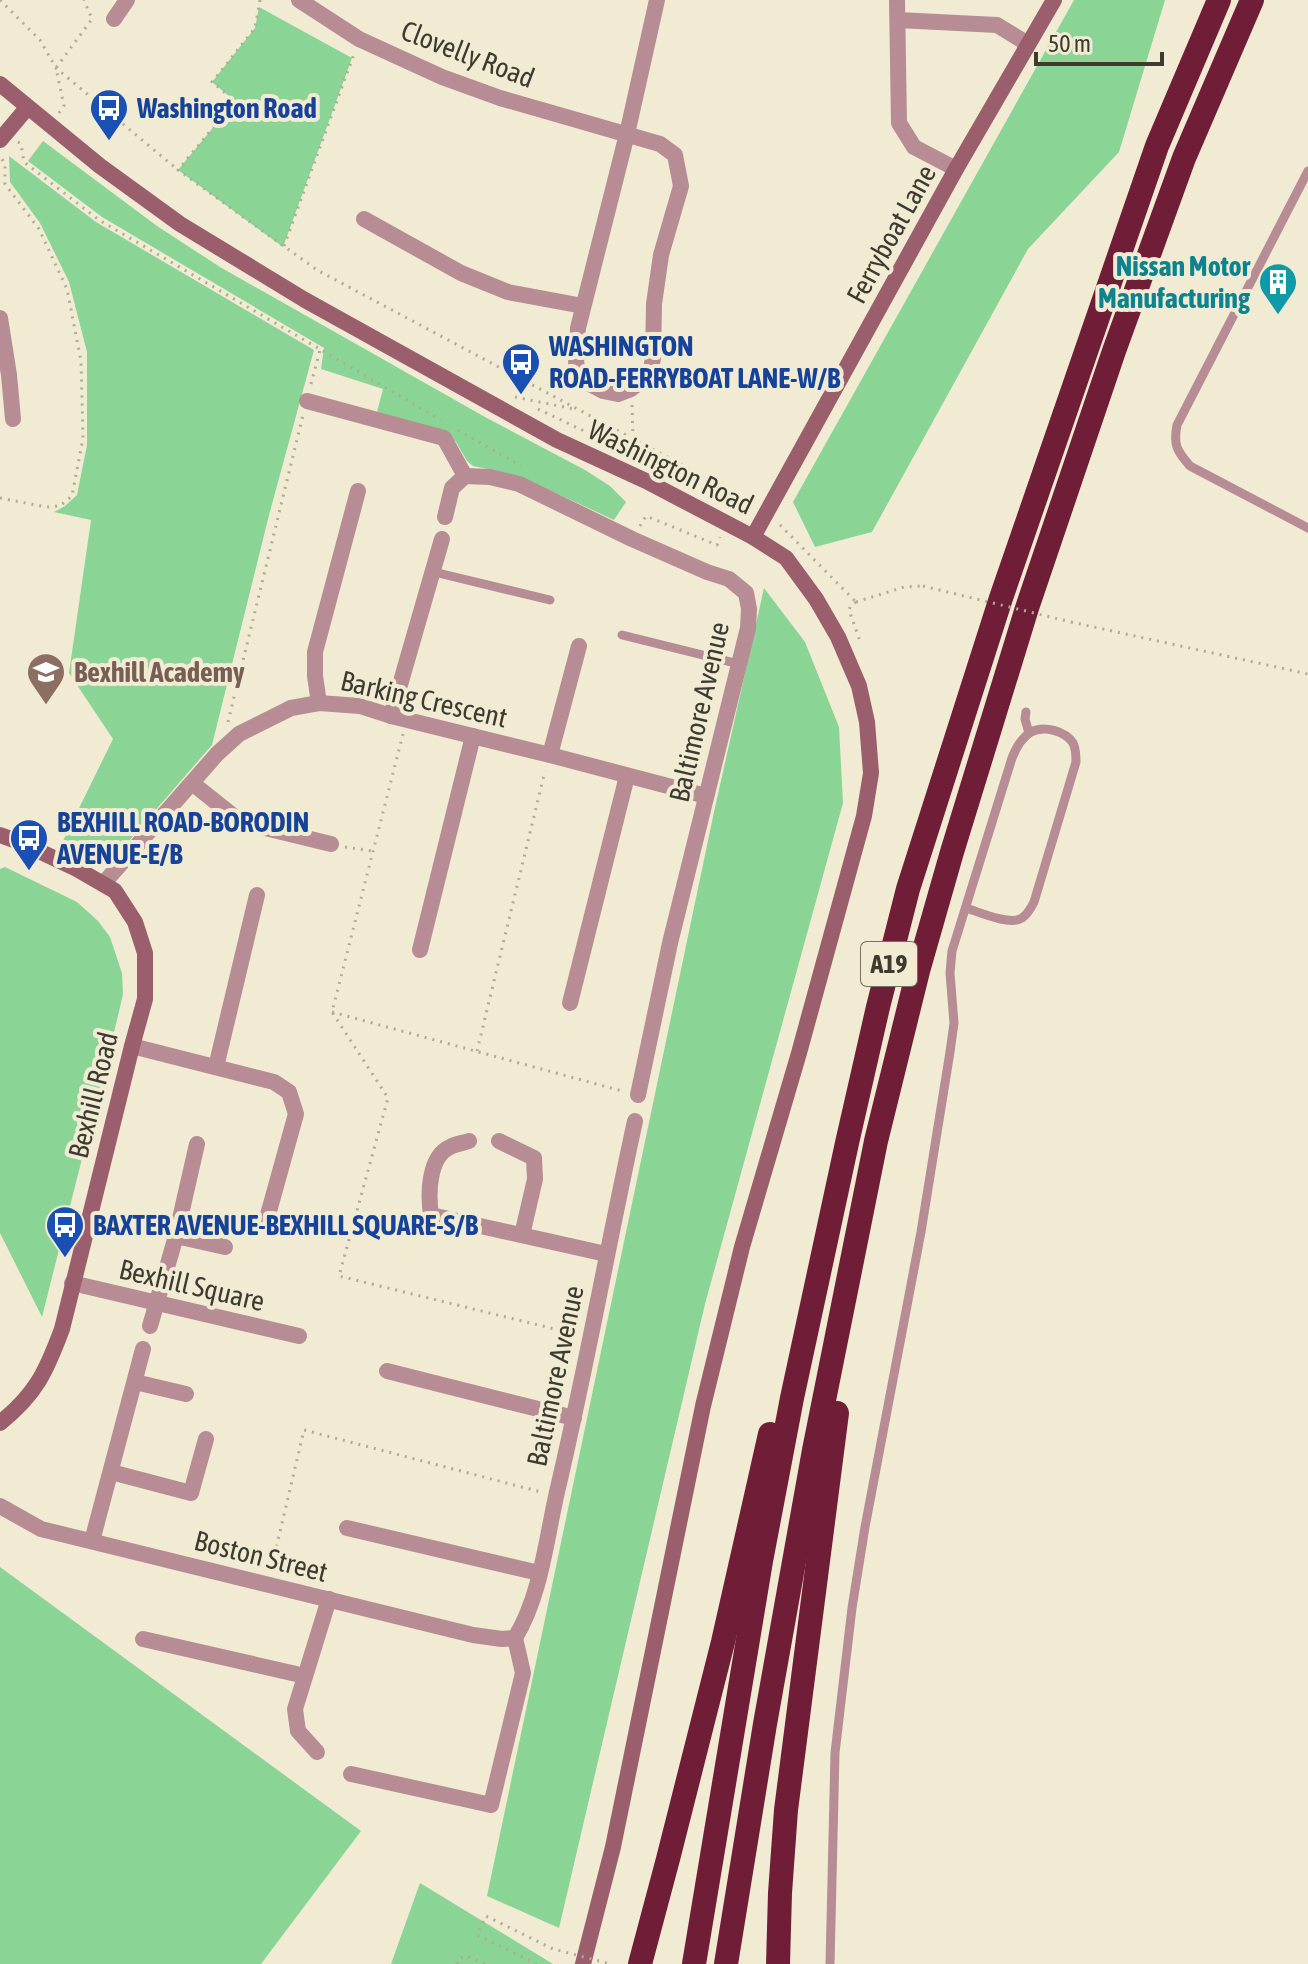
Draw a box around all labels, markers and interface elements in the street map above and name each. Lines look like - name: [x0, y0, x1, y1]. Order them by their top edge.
- street label: Clovelly Road: [397, 14, 539, 94]
- scale bar: [1036, 16, 1162, 66]
- text: 50 m: [1048, 30, 1091, 57]
- bus stop icon: Washington Road: [88, 87, 130, 142]
- place label: Washington Road: [136, 92, 317, 124]
- street label: Ferryboat Lane: [840, 159, 942, 309]
- place label: Nissan Motor Manufacturing: [1098, 250, 1251, 314]
- building icon: Nissan Motor Manufacturing: [1257, 261, 1299, 316]
- place label: WASHINGTON ROAD-FERRYBOAT LANE-W/B: [548, 330, 841, 394]
- bus stop icon: WASHINGTON ROAD-FERRYBOAT LANE-W/B: [500, 341, 542, 396]
- street label: Washington Road: [583, 413, 759, 521]
- street label: Baltimore Avenue: [663, 619, 735, 805]
- school or university icon: Bexhill Academy: [25, 651, 67, 706]
- place label: Bexhill Academy: [74, 656, 245, 688]
- street label: Barking Crescent: [338, 664, 510, 734]
- place label: BEXHILL ROAD-BORODIN AVENUE-E/B: [56, 806, 309, 870]
- bus stop icon: BEXHILL ROAD-BORODIN AVENUE-E/B: [8, 817, 50, 872]
- road number: A19: [861, 942, 917, 986]
- street label: Bexhill Road: [62, 1028, 124, 1162]
- bus stop icon: BAXTER AVENUE-BEXHILL SQUARE-S/B: [44, 1204, 86, 1259]
- place label: BAXTER AVENUE-BEXHILL SQUARE-S/B: [93, 1209, 479, 1241]
- street label: Bexhill Square: [116, 1253, 268, 1317]
- street label: Baltimore Avenue: [520, 1283, 590, 1469]
- street label: Boston Street: [191, 1524, 331, 1588]

